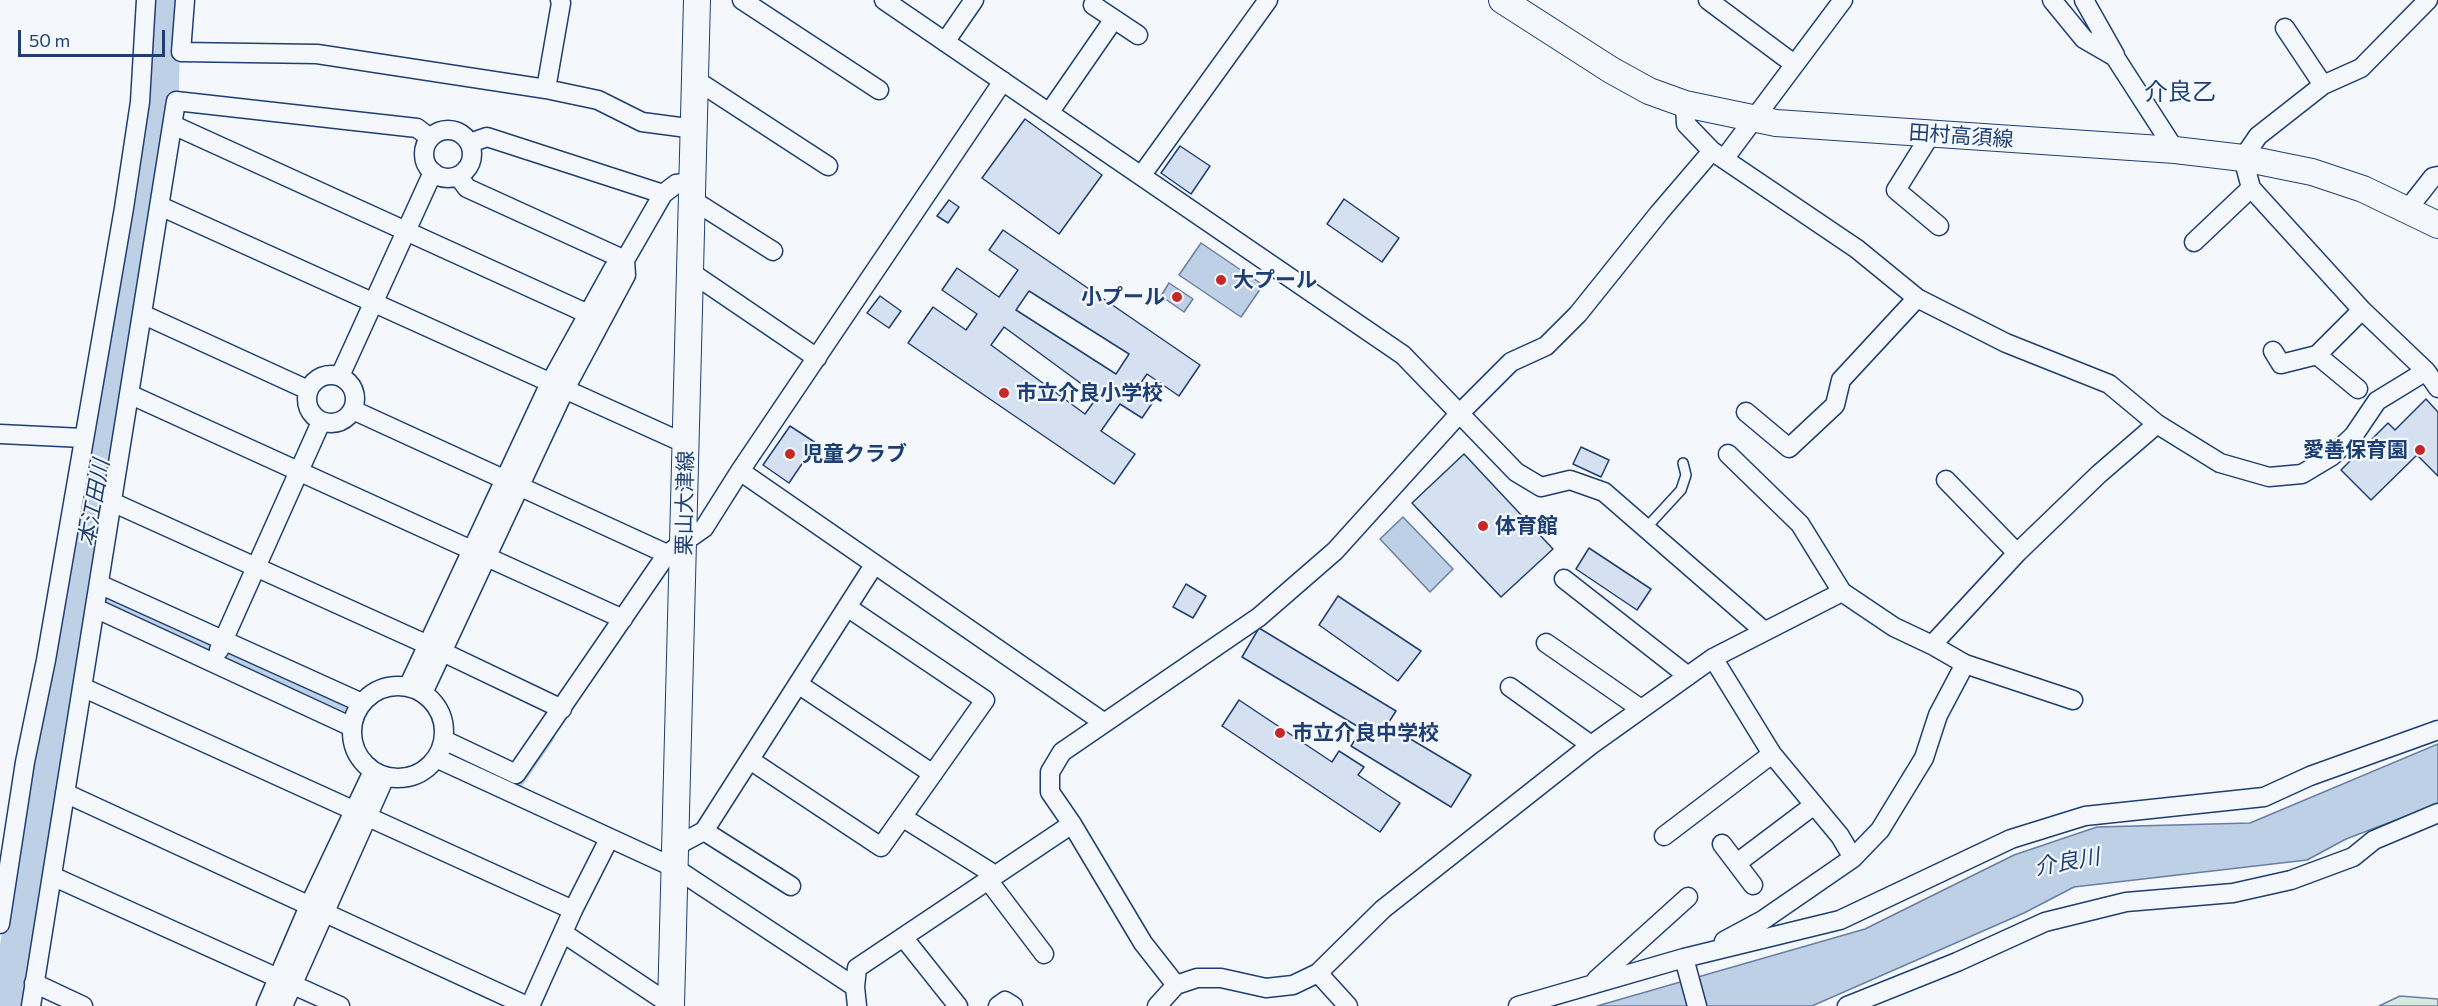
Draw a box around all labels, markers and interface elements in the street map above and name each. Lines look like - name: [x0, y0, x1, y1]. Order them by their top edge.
- scale bar: [21, 18, 168, 56]
- text: 50 m: [29, 29, 70, 51]
- district label: 介良乙: [2144, 78, 2216, 106]
- street label: 田村高須線: [1908, 120, 2014, 152]
- place label: 大プール: [1233, 267, 1317, 293]
- marker: 大プール: [1214, 273, 1228, 287]
- place label: 小プール: [1081, 284, 1165, 310]
- marker: 小プール: [1170, 290, 1184, 304]
- place label: 市立介良小学校: [1016, 380, 1163, 406]
- marker: 市立介良小学校: [997, 386, 1011, 400]
- place label: 愛善保育園: [2303, 437, 2408, 463]
- place label: 児童クラブ: [802, 441, 907, 467]
- marker: 愛善保育園: [2413, 443, 2427, 457]
- marker: 児童クラブ: [783, 447, 797, 461]
- street label: 栗山大津線: [671, 450, 699, 556]
- water label: 本江田川: [73, 457, 115, 549]
- place label: 体育館: [1495, 513, 1558, 539]
- marker: 体育館: [1476, 519, 1490, 533]
- place label: 市立介良中学校: [1292, 720, 1439, 746]
- marker: 市立介良中学校: [1273, 726, 1287, 740]
- water label: 介良川: [2032, 843, 2102, 881]

